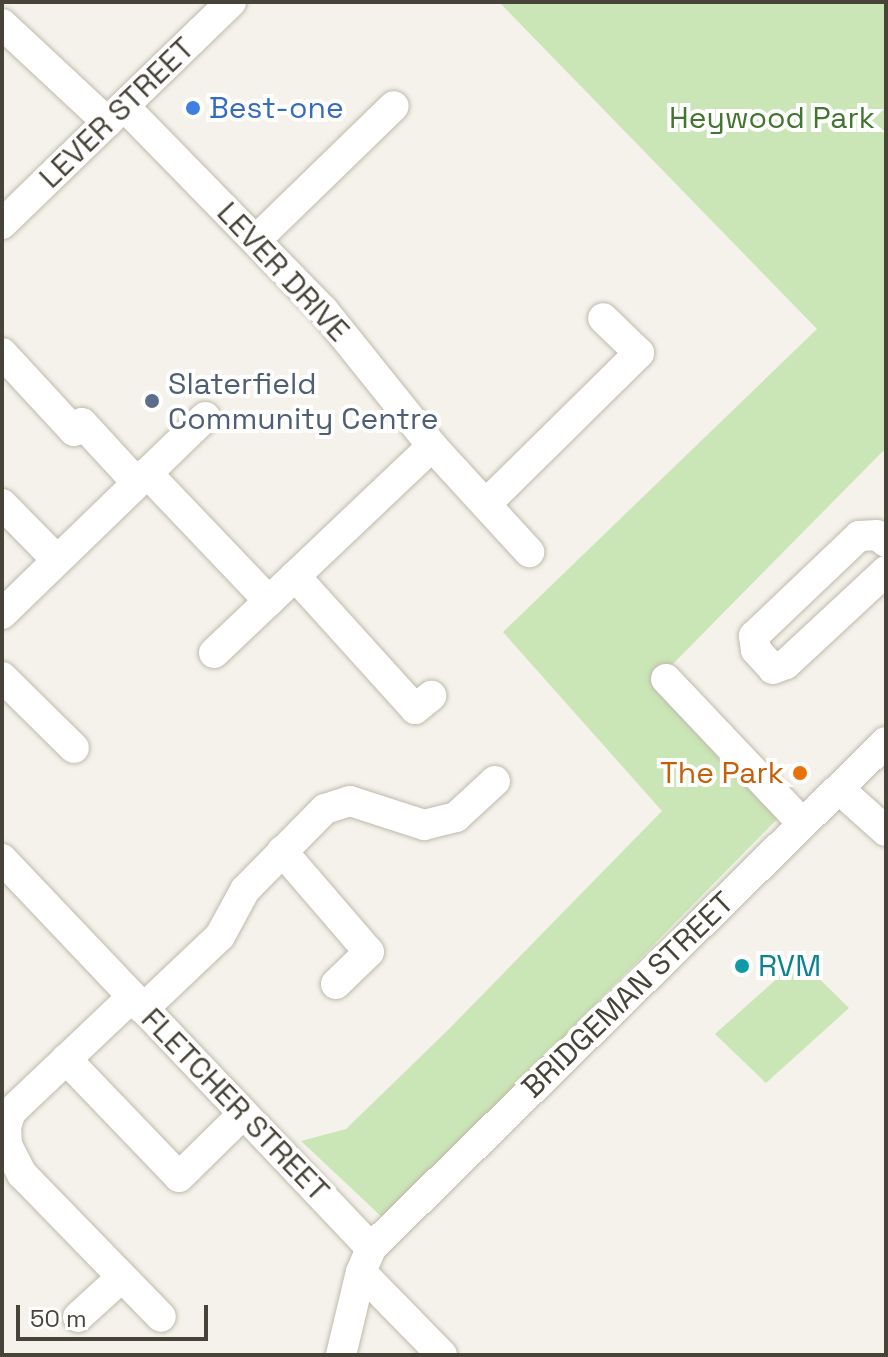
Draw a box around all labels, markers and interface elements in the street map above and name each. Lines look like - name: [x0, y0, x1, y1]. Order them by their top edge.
- street label: LEVER STREET: [32, 30, 202, 196]
- place label: Best-one: [209, 90, 344, 126]
- marker: Best-one: [184, 99, 202, 117]
- park label: Heywood Park: [669, 100, 875, 136]
- street label: LEVER DRIVE: [209, 195, 357, 349]
- place label: Slaterfield Community Centre: [168, 366, 438, 436]
- marker: Slaterfield Community Centre: [143, 392, 161, 410]
- place label: The Park: [660, 755, 784, 791]
- marker: The Park: [791, 764, 809, 782]
- street label: BRIDGEMAN STREET: [515, 885, 741, 1105]
- place label: RVM: [758, 948, 821, 984]
- marker: RVM: [733, 957, 751, 975]
- street label: FLETCHER STREET: [134, 1001, 336, 1209]
- scale bar: [20, 1289, 212, 1339]
- text: 50 m: [30, 1303, 87, 1334]

